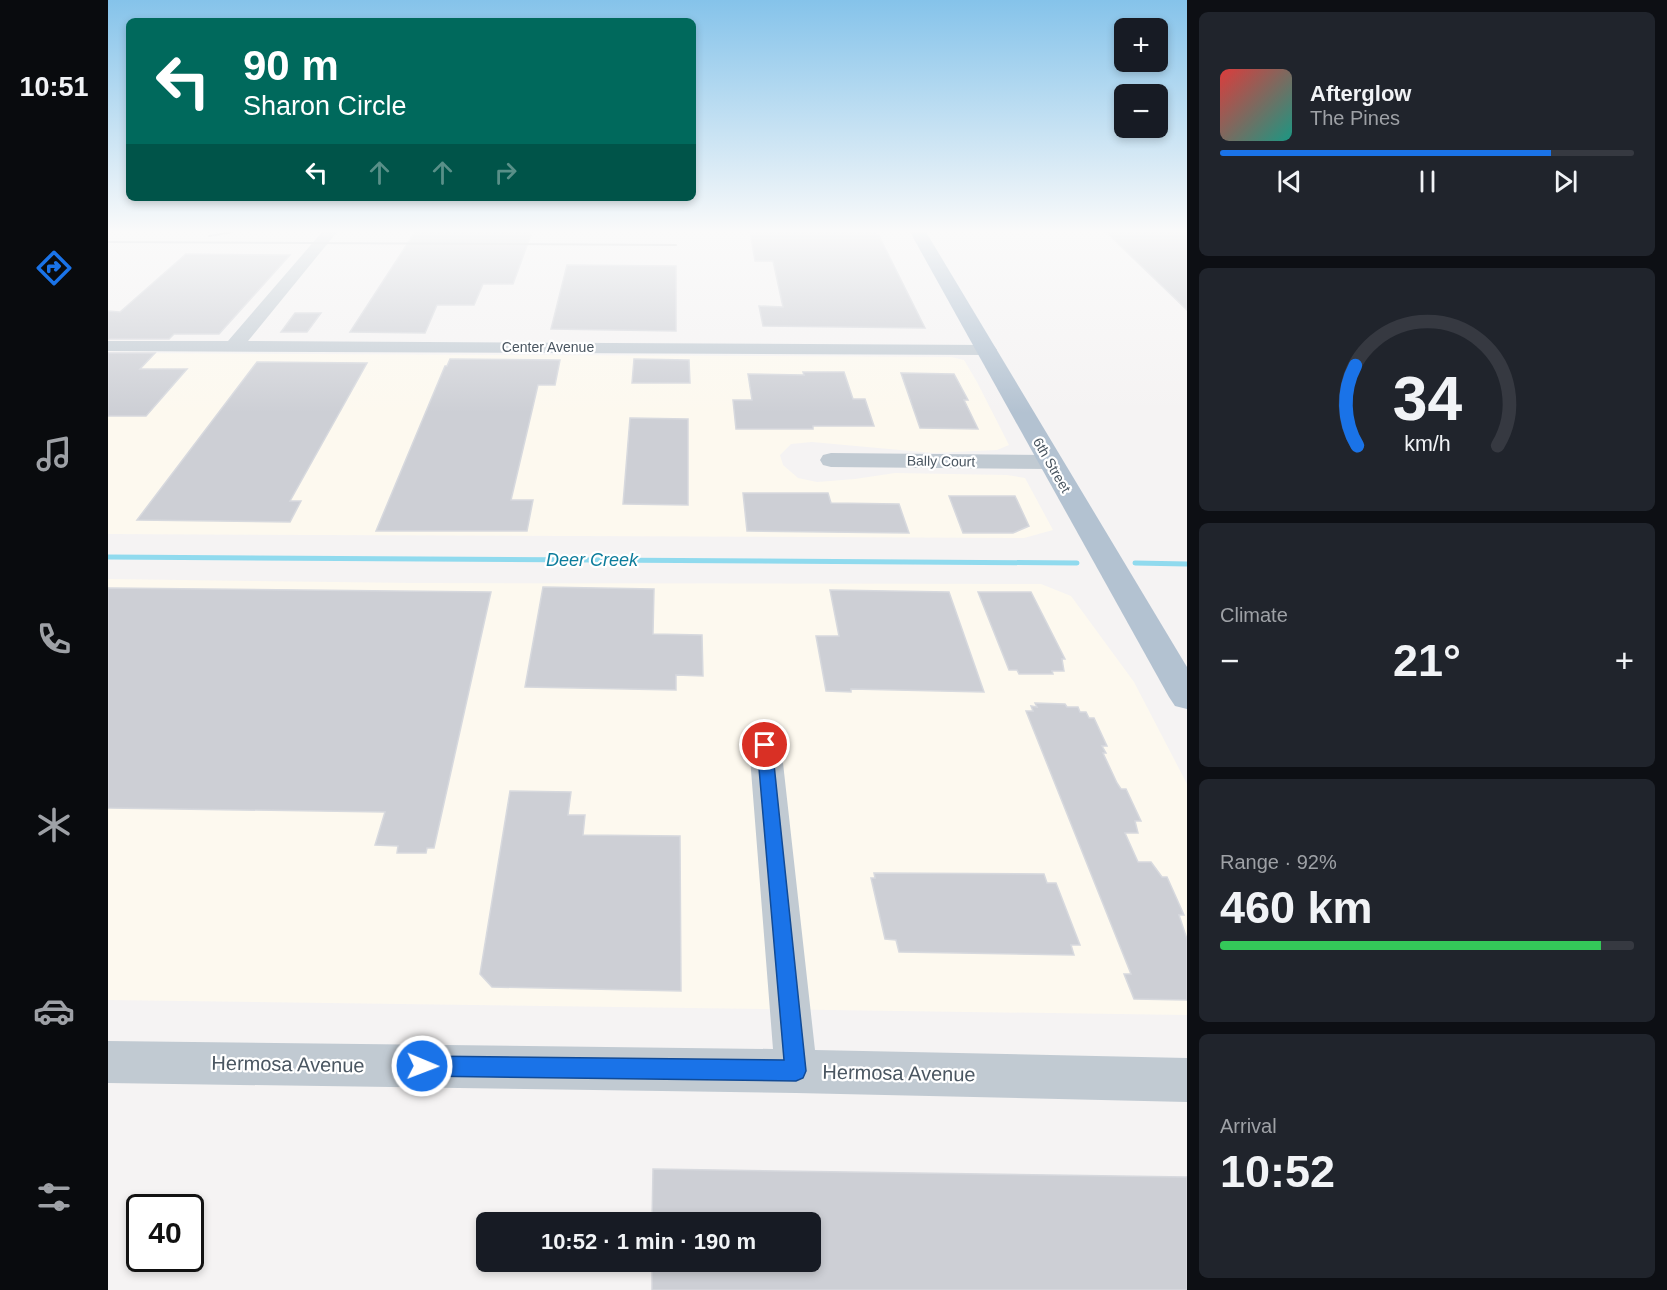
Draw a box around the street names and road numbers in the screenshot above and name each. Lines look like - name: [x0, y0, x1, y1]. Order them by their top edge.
- street label: Center Avenue: [502, 339, 594, 355]
- street label: 6th Street: [1030, 435, 1074, 495]
- street label: Bally Court: [907, 452, 975, 470]
- street label: Hermosa Avenue: [211, 1052, 365, 1076]
- street label: Hermosa Avenue: [822, 1061, 976, 1085]

